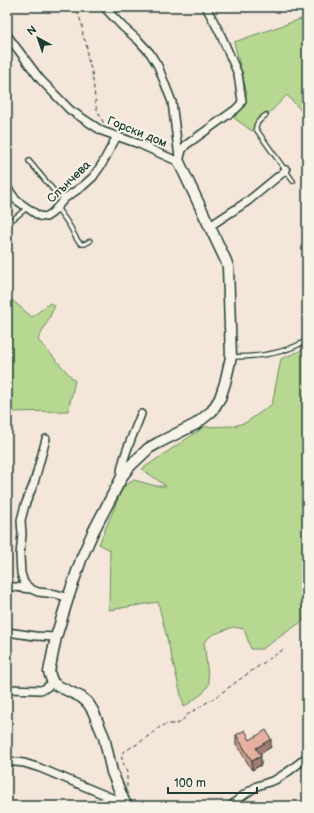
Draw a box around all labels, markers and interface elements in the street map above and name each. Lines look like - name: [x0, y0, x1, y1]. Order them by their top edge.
- north arrow: [18, 18, 58, 58]
- text: N: [25, 23, 39, 38]
- street label: Горски дом: [105, 113, 169, 151]
- street label: Слънчева: [44, 158, 94, 206]
- scale bar: [168, 769, 257, 795]
- text: 100 m: [174, 776, 206, 791]

